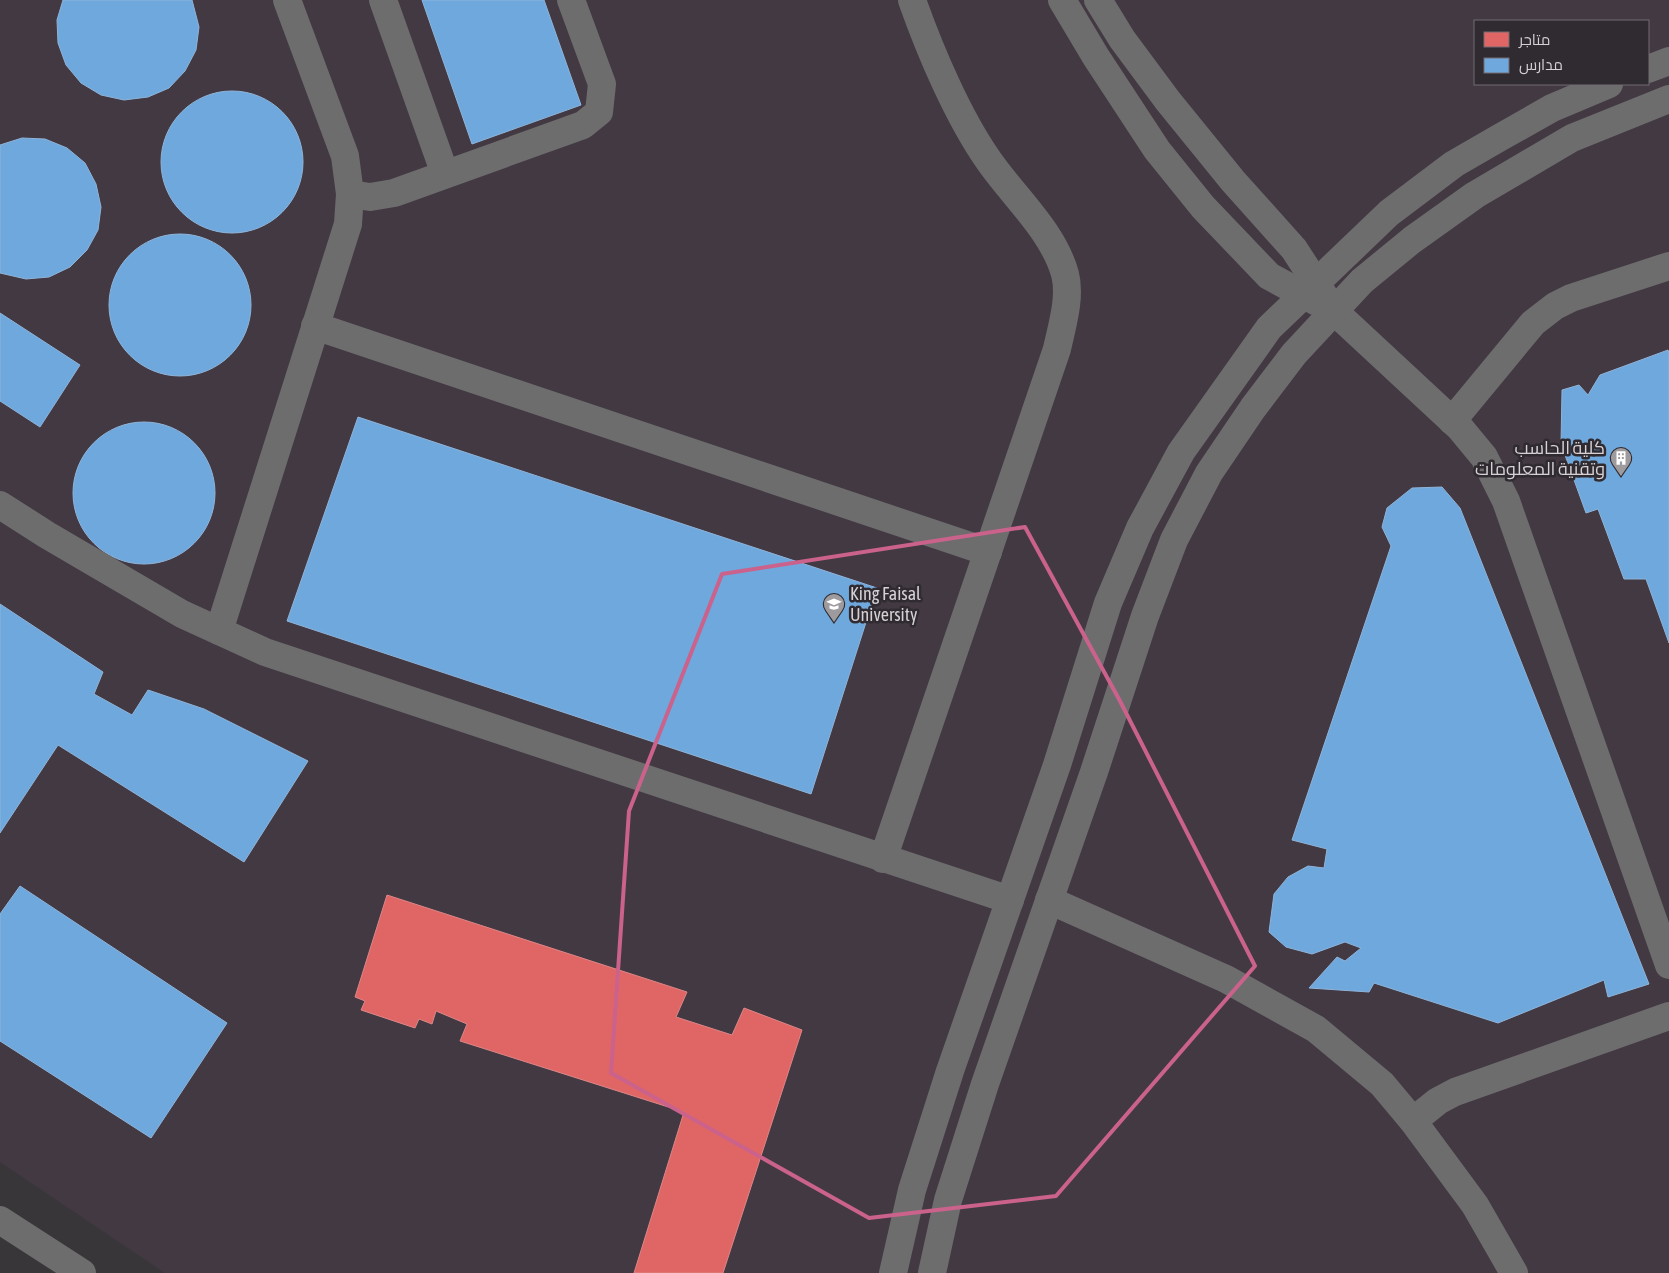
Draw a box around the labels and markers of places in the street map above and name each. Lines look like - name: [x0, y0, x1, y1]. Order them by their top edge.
- place label: كلية الحاسب وتقنية المعلومات: [1475, 437, 1605, 480]
- building icon: كلية الحاسب وتقنية المعلومات: [1609, 446, 1633, 477]
- place label: King Faisal University: [850, 583, 921, 625]
- school or university icon: King Faisal University: [822, 592, 846, 623]

